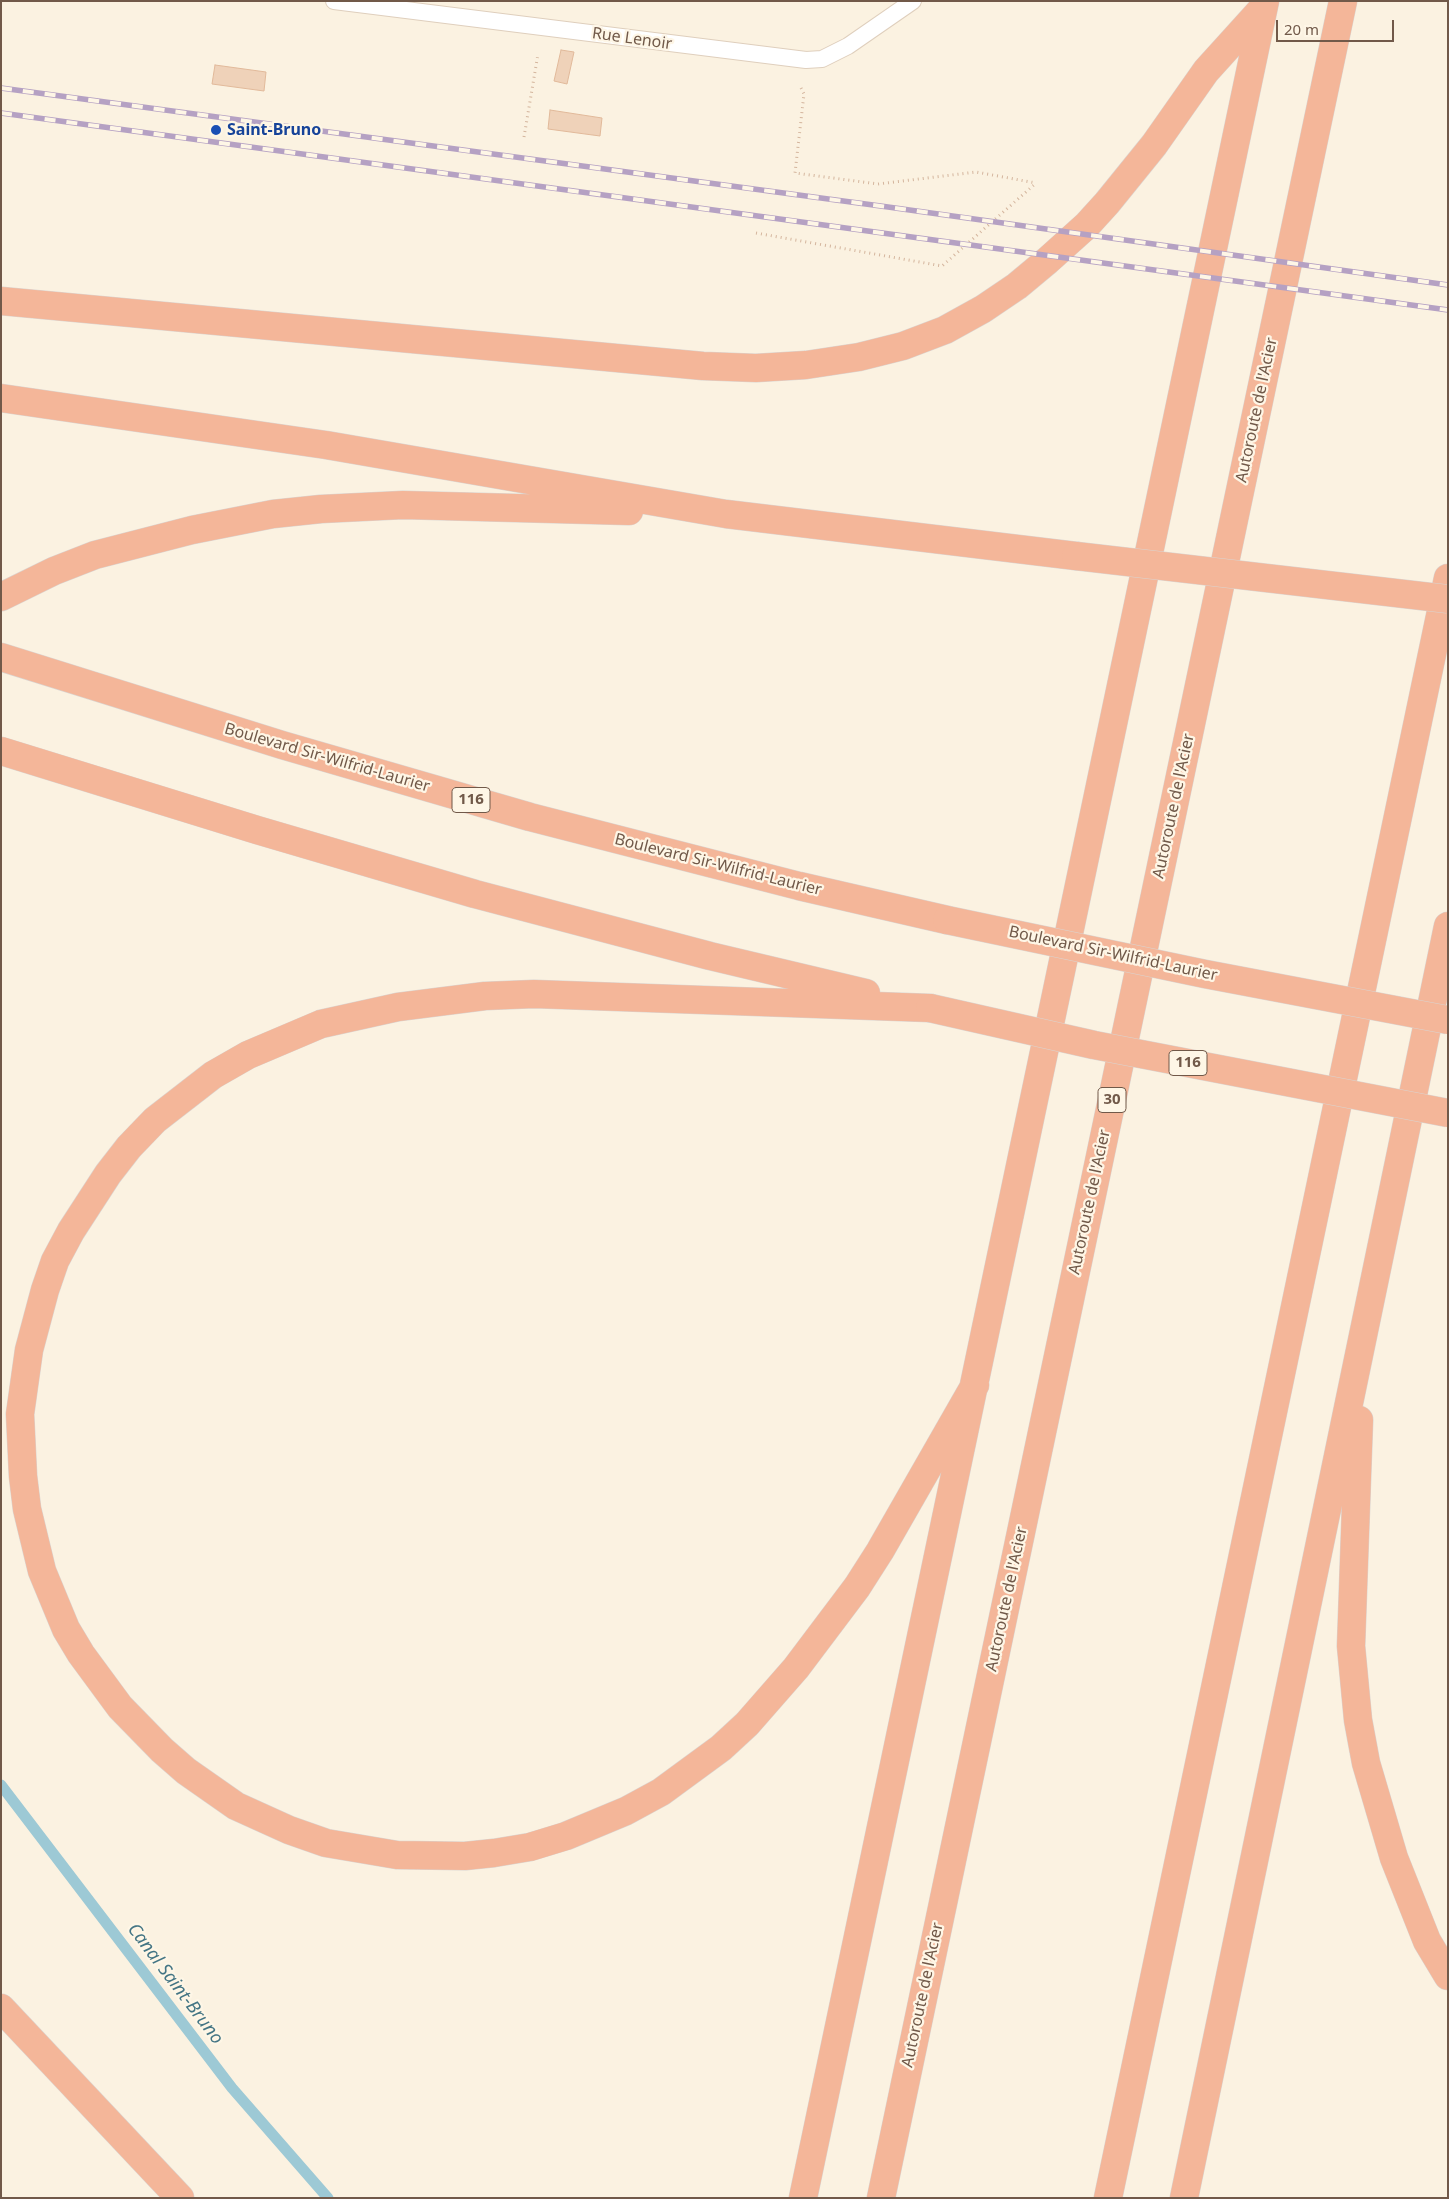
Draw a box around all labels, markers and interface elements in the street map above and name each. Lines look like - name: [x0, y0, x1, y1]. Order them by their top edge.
- scale bar: [1279, 10, 1396, 42]
- text: 20 m: [1284, 19, 1319, 39]
- street label: Rue Lenoir: [591, 24, 673, 54]
- place label: Saint-Bruno: [227, 120, 321, 140]
- marker: Saint-Bruno: [209, 123, 223, 137]
- street label: Autoroute de l'Acier: [1232, 336, 1282, 484]
- street label: Boulevard Sir-Wilfrid-Laurier: [222, 719, 432, 797]
- street label: Autoroute de l'Acier: [1149, 732, 1199, 880]
- road number: 116: [452, 788, 490, 812]
- street label: Boulevard Sir-Wilfrid-Laurier: [612, 830, 824, 900]
- street label: Boulevard Sir-Wilfrid-Laurier: [1007, 922, 1219, 986]
- road number: 116: [1169, 1050, 1207, 1076]
- road number: 30: [1098, 1088, 1126, 1112]
- street label: Autoroute de l'Acier: [1065, 1128, 1115, 1276]
- street label: Autoroute de l'Acier: [982, 1525, 1032, 1673]
- water label: Canal Saint-Bruno: [123, 1919, 227, 2049]
- street label: Autoroute de l'Acier: [898, 1921, 948, 2069]

